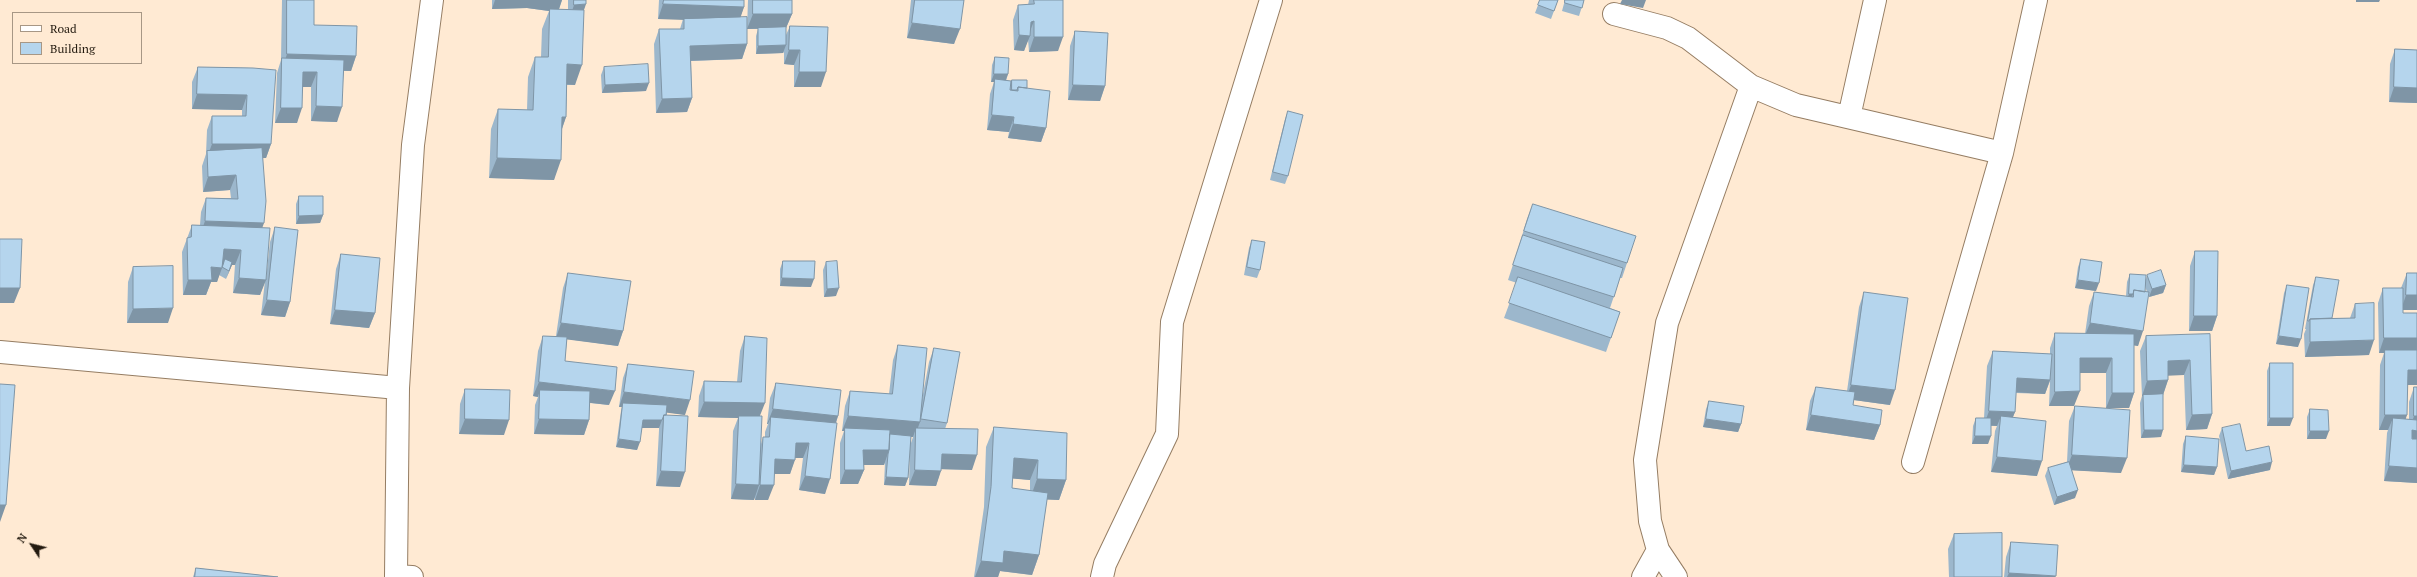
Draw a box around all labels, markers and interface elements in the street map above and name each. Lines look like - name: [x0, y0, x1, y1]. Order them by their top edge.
- legend: [12, 12, 142, 64]
- text: Road: [50, 21, 77, 36]
- text: Building: [50, 41, 95, 56]
- north arrow: [12, 525, 52, 565]
- text: N: [14, 531, 30, 546]

